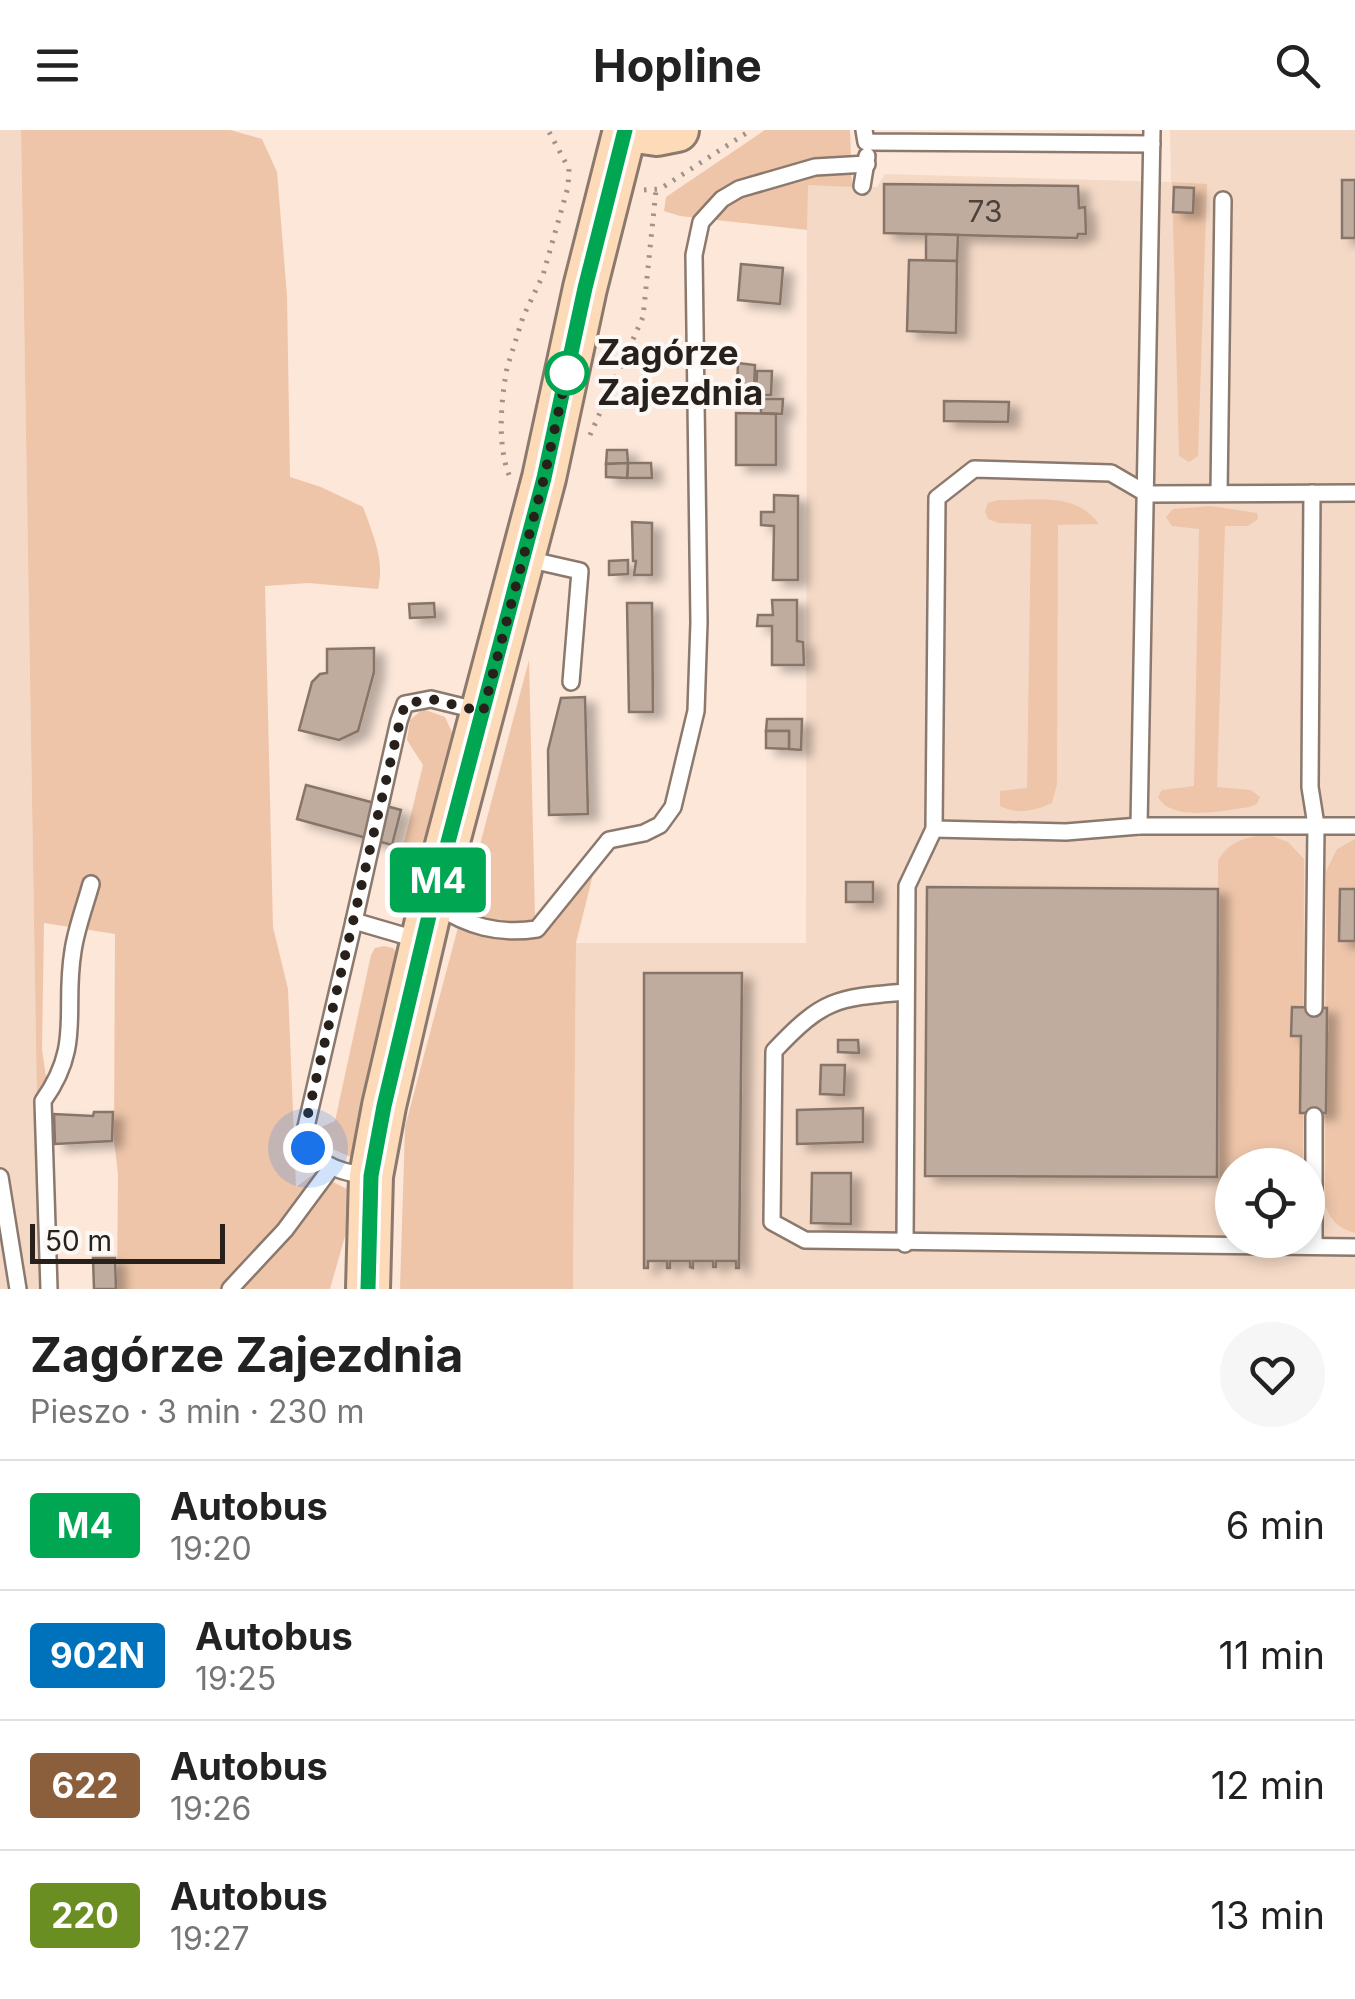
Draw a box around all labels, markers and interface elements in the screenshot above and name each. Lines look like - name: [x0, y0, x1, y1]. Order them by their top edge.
- icon: menu: [30, 38, 85, 93]
- text: Hopline: [593, 38, 762, 93]
- icon: search: [1270, 38, 1325, 93]
- house number: 73: [967, 193, 1003, 229]
- place label: Zagórze Zajezdnia: [597, 331, 763, 413]
- marker: Zagórze Zajezdnia: [546, 352, 588, 394]
- line badge: M4: [393, 848, 483, 912]
- text: M4: [410, 859, 466, 901]
- your location: [283, 1123, 333, 1173]
- map controls: [1215, 1148, 1325, 1258]
- button: locate: [1215, 1148, 1325, 1258]
- scale bar: [30, 1219, 225, 1264]
- text: 50 m: [45, 1224, 112, 1258]
- button: heart: [1220, 1322, 1325, 1427]
- text: Zagórze Zajezdnia: [30, 1325, 463, 1384]
- text: Pieszo · 3 min · 230 m: [30, 1392, 365, 1431]
- text: Autobus: [170, 1483, 328, 1529]
- text: 6 min: [1226, 1502, 1325, 1548]
- text: M4: [57, 1504, 113, 1546]
- text: 19:20: [170, 1529, 252, 1568]
- text: Autobus: [195, 1613, 353, 1659]
- text: 11 min: [1218, 1632, 1325, 1678]
- text: 902N: [50, 1634, 145, 1676]
- text: 19:25: [195, 1659, 276, 1698]
- text: Autobus: [170, 1743, 328, 1789]
- text: 12 min: [1211, 1762, 1325, 1808]
- text: 622: [52, 1764, 118, 1806]
- text: 19:26: [170, 1789, 251, 1828]
- text: Autobus: [170, 1873, 328, 1919]
- text: 13 min: [1210, 1892, 1325, 1938]
- text: 220: [51, 1894, 119, 1936]
- text: 19:27: [170, 1919, 250, 1958]

